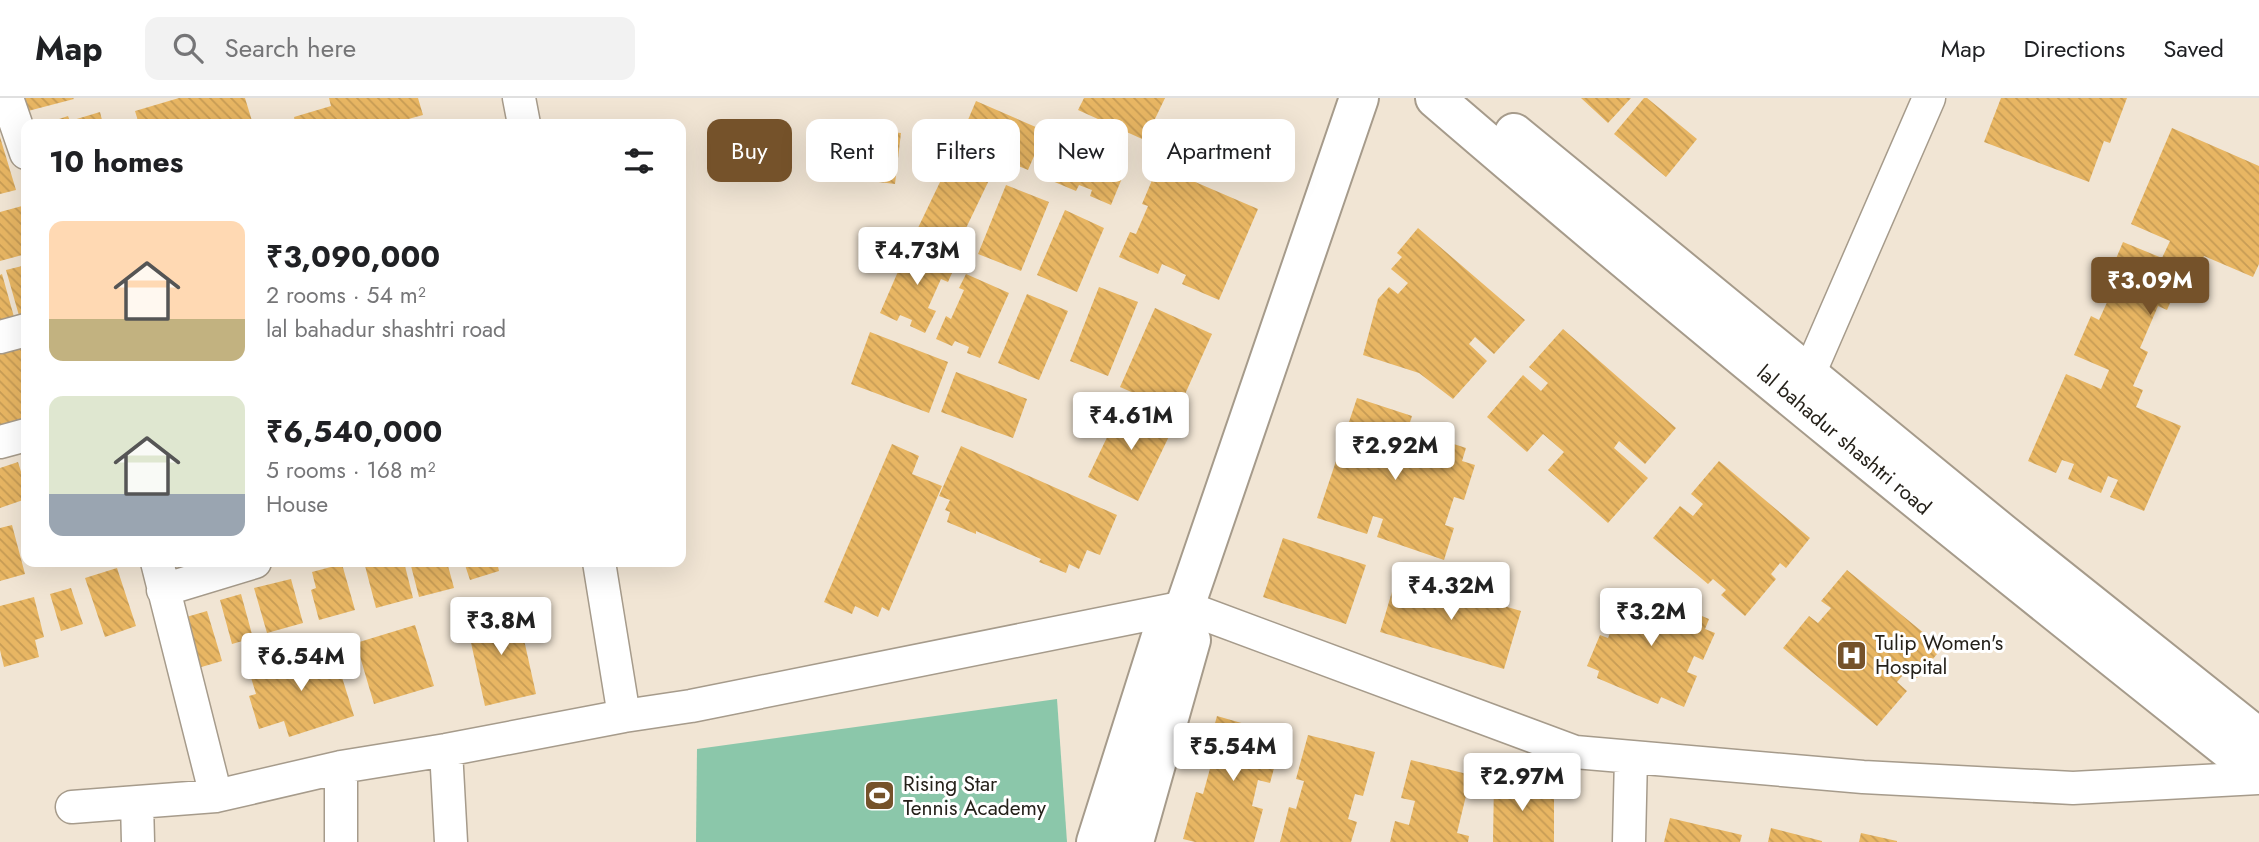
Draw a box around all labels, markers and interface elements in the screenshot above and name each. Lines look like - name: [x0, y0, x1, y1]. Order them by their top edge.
- search box: [145, 17, 635, 80]
- text: Map: [35, 25, 103, 72]
- icon: search: [169, 29, 207, 67]
- text: Search here: [225, 29, 356, 67]
- text: Map: [1941, 31, 1986, 66]
- text: Directions: [2024, 31, 2125, 66]
- text: Saved: [2163, 31, 2224, 66]
- chip: Buy: [707, 119, 792, 182]
- chip: Rent: [806, 119, 898, 182]
- chip: Filters: [912, 119, 1020, 182]
- chip: New: [1034, 119, 1128, 182]
- chip: Apartment: [1142, 119, 1295, 182]
- text: 10 homes: [49, 140, 183, 183]
- icon: filters: [620, 142, 658, 180]
- pin: ₹4.73M: [860, 228, 974, 287]
- text: ₹4.73M: [874, 233, 960, 267]
- text: ₹3,090,000: [266, 235, 440, 278]
- icon: home: [105, 249, 189, 333]
- pin: ₹3.09M: [2093, 258, 2207, 317]
- text: ₹3.09M: [2107, 263, 2193, 297]
- text: 2 rooms · 54 m²: [266, 278, 426, 312]
- text: lal bahadur shashtri road: [266, 312, 506, 346]
- street label: lal bahadur shashtri road: [1750, 358, 1938, 522]
- pin: ₹4.61M: [1074, 392, 1188, 452]
- text: ₹4.61M: [1089, 398, 1173, 432]
- text: ₹6,540,000: [266, 410, 442, 453]
- pin: ₹2.92M: [1338, 422, 1452, 482]
- icon: home: [105, 424, 189, 508]
- text: ₹2.92M: [1352, 428, 1438, 462]
- text: 5 rooms · 168 m²: [266, 453, 435, 487]
- text: House: [266, 487, 328, 521]
- pin: ₹4.32M: [1394, 562, 1508, 622]
- text: ₹4.32M: [1408, 568, 1494, 602]
- pin: ₹3.2M: [1602, 588, 1700, 648]
- text: ₹3.2M: [1616, 594, 1686, 628]
- pin: ₹3.8M: [452, 598, 550, 657]
- text: ₹3.8M: [466, 603, 536, 637]
- place label: Tulip Women's Hospital: [1875, 628, 2003, 682]
- pin: ₹6.54M: [244, 634, 358, 693]
- hospital icon: Tulip Women's Hospital: [1835, 638, 1869, 672]
- text: ₹6.54M: [257, 639, 345, 673]
- pin: ₹5.54M: [1176, 724, 1290, 783]
- text: ₹5.54M: [1190, 729, 1276, 763]
- pin: ₹2.97M: [1465, 754, 1579, 813]
- text: ₹2.97M: [1480, 759, 1564, 793]
- place label: Rising Star Tennis Academy: [903, 769, 1047, 823]
- sports icon: Rising Star Tennis Academy: [863, 779, 897, 813]

